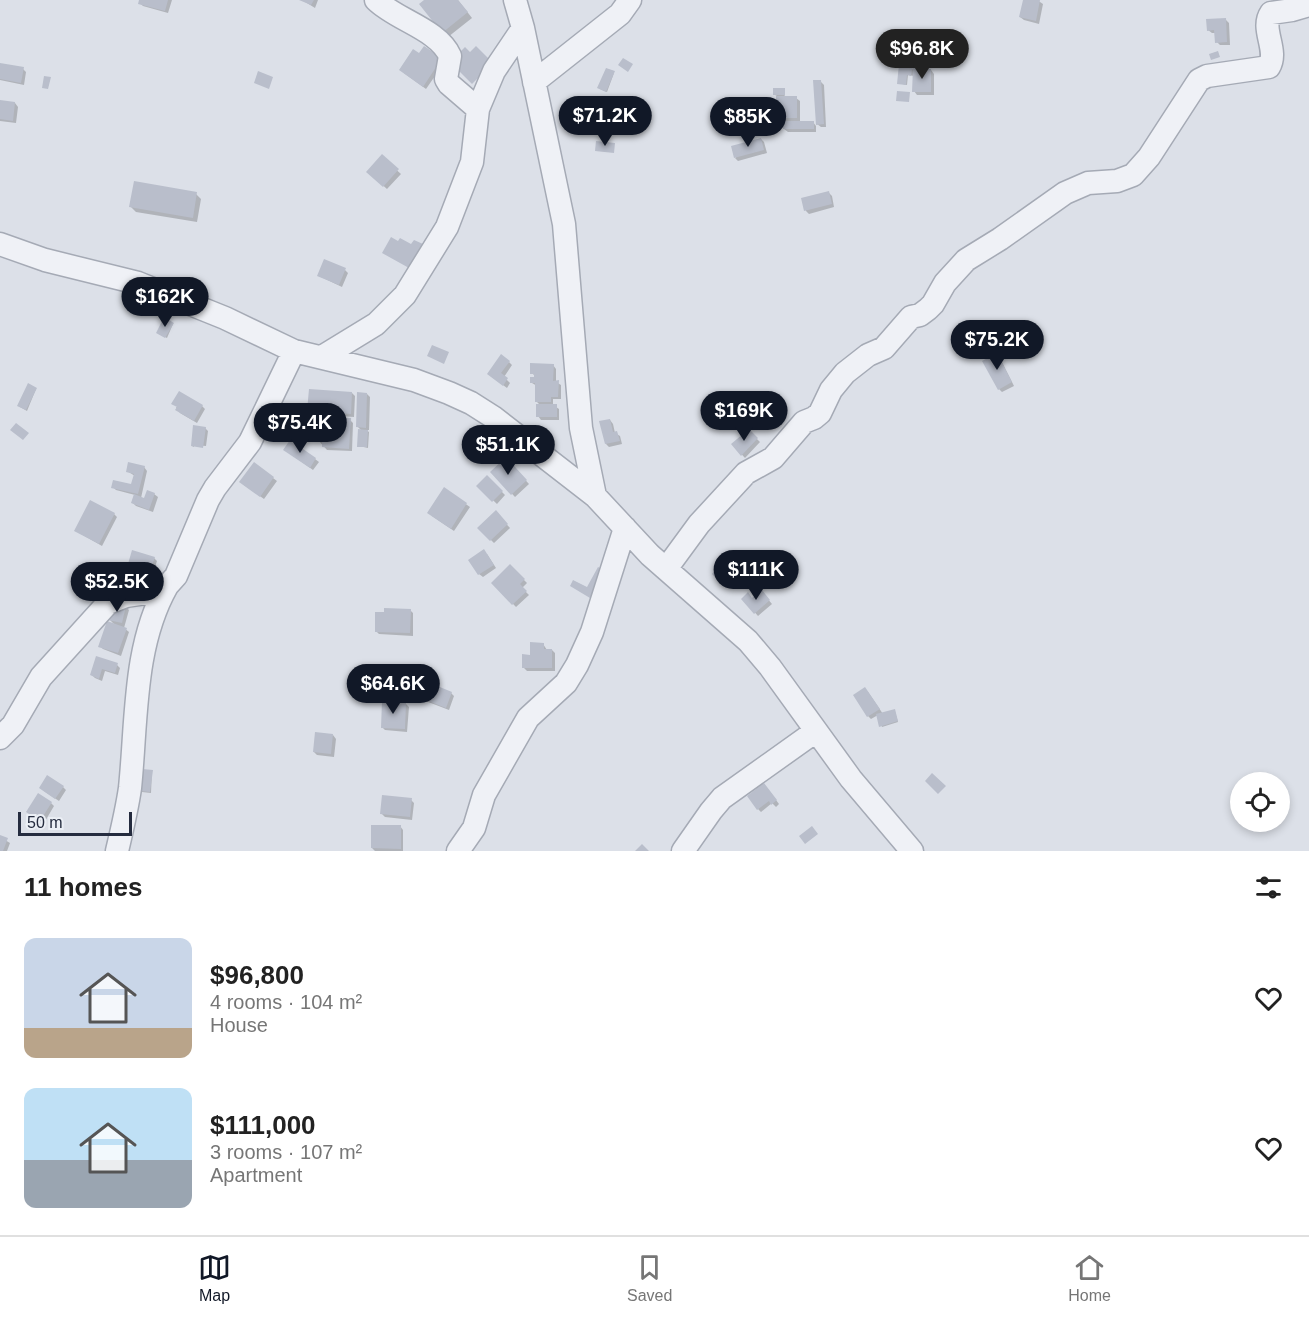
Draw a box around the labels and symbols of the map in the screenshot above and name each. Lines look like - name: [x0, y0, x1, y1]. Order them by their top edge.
- pin: $96.8K: [873, 29, 971, 80]
- pin: $71.2K: [556, 96, 654, 147]
- pin: $85K: [712, 97, 784, 148]
- pin: $162K: [123, 277, 207, 328]
- pin: $75.2K: [948, 320, 1046, 371]
- pin: $169K: [702, 391, 786, 442]
- pin: $75.4K: [251, 403, 349, 454]
- pin: $51.1K: [459, 425, 557, 476]
- pin: $111K: [714, 550, 798, 601]
- pin: $52.5K: [68, 562, 166, 613]
- pin: $64.6K: [344, 664, 442, 715]
- scale bar: [18, 809, 132, 836]

